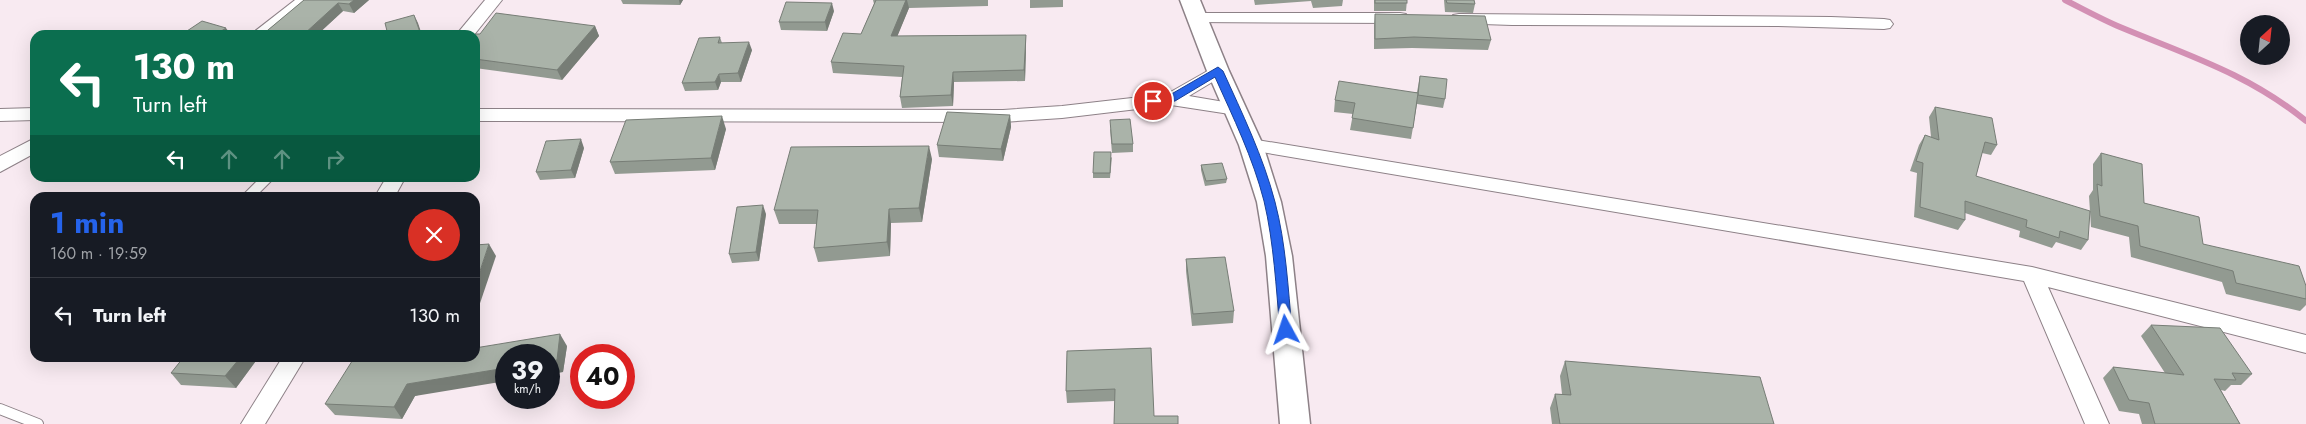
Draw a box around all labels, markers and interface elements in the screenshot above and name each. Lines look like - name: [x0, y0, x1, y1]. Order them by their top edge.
- north arrow: [2240, 15, 2290, 65]
- map controls: [2240, 15, 2290, 65]
- text: 130 m: [133, 42, 235, 92]
- icon: left: [50, 50, 115, 115]
- pin: [1132, 80, 1174, 122]
- icon: arrive: [1139, 87, 1167, 115]
- text: Turn left: [133, 88, 207, 120]
- icon: left: [162, 145, 190, 173]
- icon: ahead: [215, 145, 243, 173]
- icon: ahead: [268, 145, 296, 173]
- icon: right: [321, 145, 349, 173]
- text: 1 min: [50, 201, 124, 244]
- button: close: [408, 209, 460, 261]
- text: 160 m · 19:59: [50, 242, 147, 265]
- icon: left: [50, 301, 78, 329]
- text: Turn left: [93, 302, 166, 329]
- text: 130 m: [409, 302, 460, 329]
- position arrow: [1259, 303, 1311, 355]
- speed limit sign: 40: [570, 344, 635, 409]
- text: 39: [511, 352, 544, 388]
- text: km/h: [514, 380, 541, 398]

